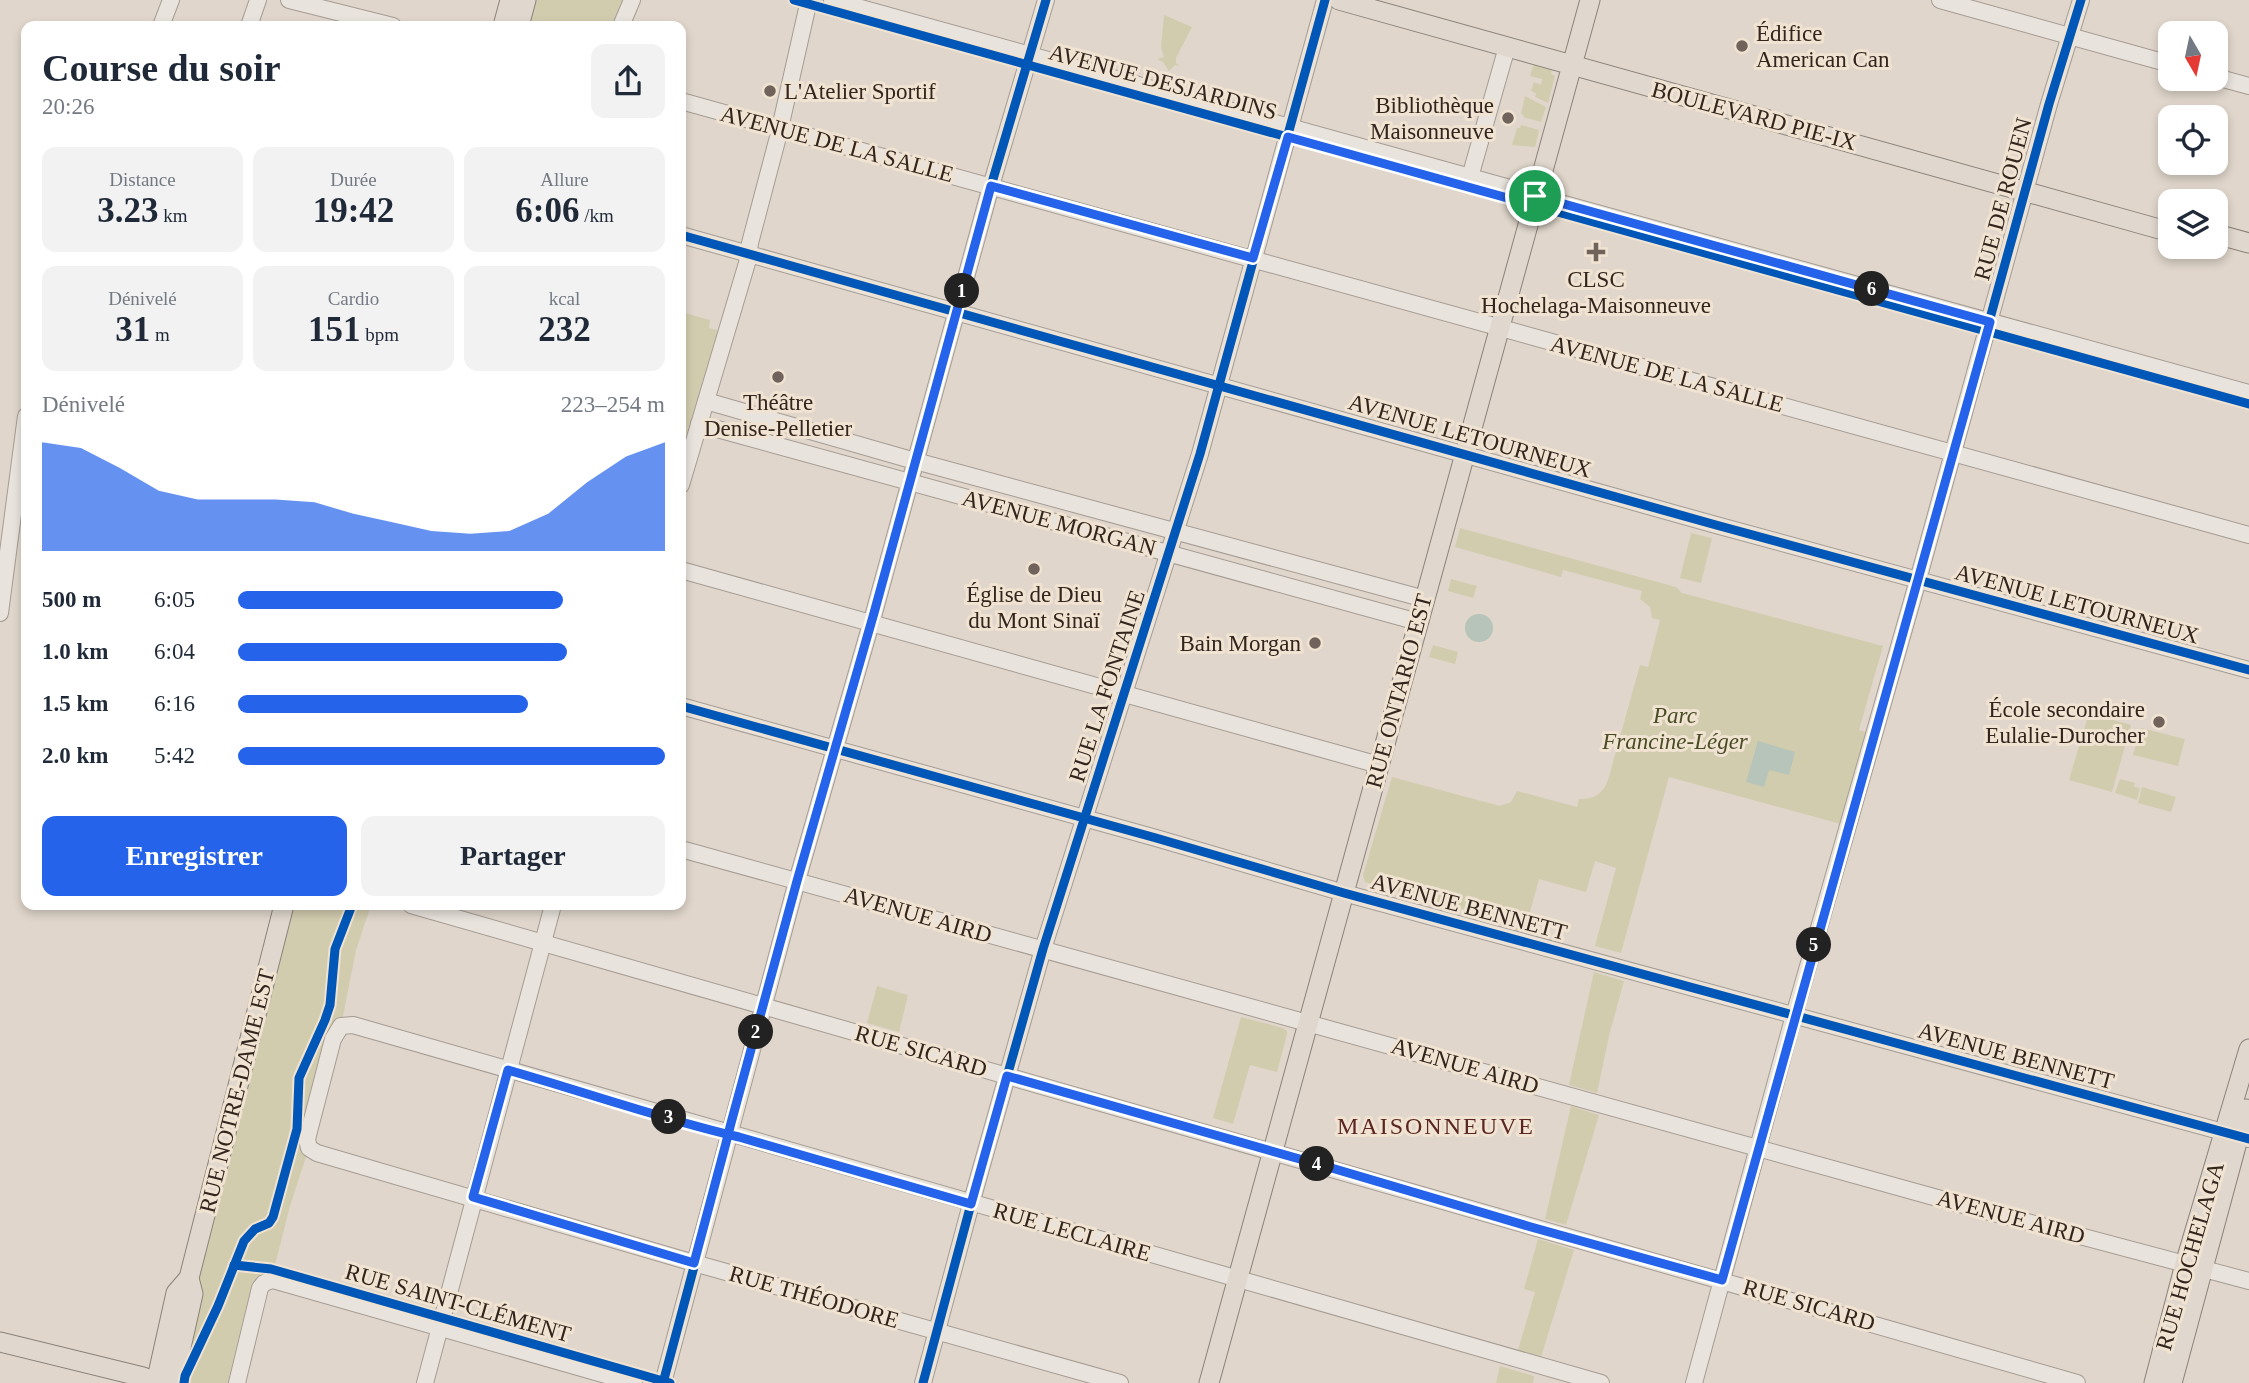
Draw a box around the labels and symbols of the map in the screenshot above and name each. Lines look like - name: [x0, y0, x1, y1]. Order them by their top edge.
- place label: Édifice American Can: [1756, 21, 1890, 72]
- north arrow: [2158, 21, 2228, 91]
- marker: Édifice American Can: [1734, 38, 1750, 54]
- street label: AVENUE DESJARDINS: [1046, 39, 1280, 125]
- street label: BOULEVARD PIE-IX: [1649, 77, 1860, 155]
- place label: L'Atelier Sportif: [784, 79, 936, 104]
- marker: L'Atelier Sportif: [762, 83, 778, 99]
- place label: Bibliothèque Maisonneuve: [1370, 93, 1494, 144]
- street label: AVENUE DE LA SALLE: [718, 101, 956, 187]
- marker: Bibliothèque Maisonneuve: [1500, 110, 1516, 126]
- street label: RUE DE ROUEN: [1969, 115, 2037, 283]
- pin: [1505, 166, 1565, 226]
- marker: CLSC Hochelaga-Maisonneuve: [1586, 242, 1606, 262]
- place label: CLSC Hochelaga-Maisonneuve: [1481, 267, 1711, 318]
- pin: 6: [1854, 272, 1890, 306]
- pin: 1: [944, 274, 979, 308]
- street label: AVENUE DE LA SALLE: [1548, 331, 1786, 417]
- marker: Théâtre Denise-Pelletier: [770, 369, 786, 385]
- street label: AVENUE LETOURNEUX: [1346, 389, 1595, 483]
- place label: Théâtre Denise-Pelletier: [704, 390, 852, 441]
- street label: AVENUE MORGAN: [959, 485, 1159, 561]
- street label: AVENUE LETOURNEUX: [1952, 559, 2202, 649]
- marker: Église de Dieu du Mont Sinaï: [1026, 561, 1042, 577]
- place label: Église de Dieu du Mont Sinaï: [966, 582, 1102, 633]
- street label: RUE LA FONTAINE: [1064, 587, 1150, 785]
- street label: RUE ONTARIO EST: [1361, 591, 1437, 791]
- place label: Bain Morgan: [1179, 631, 1301, 656]
- marker: Bain Morgan: [1307, 635, 1323, 651]
- place label: École secondaire Eulalie-Durocher: [1985, 697, 2145, 748]
- park label: Parc Francine-Léger: [1601, 703, 1749, 754]
- marker: École secondaire Eulalie-Durocher: [2151, 714, 2167, 730]
- street label: AVENUE BENNETT: [1368, 869, 1570, 945]
- street label: AVENUE AIRD: [841, 882, 995, 948]
- pin: 5: [1797, 928, 1832, 962]
- street label: RUE NOTRE-DAME EST: [195, 966, 279, 1216]
- pin: 2: [738, 1014, 774, 1050]
- street label: AVENUE BENNETT: [1915, 1018, 2117, 1094]
- street label: RUE SICARD: [852, 1020, 990, 1082]
- street label: AVENUE AIRD: [1388, 1033, 1542, 1099]
- pin: 3: [652, 1100, 686, 1134]
- district label: MAISONNEUVE: [1337, 1113, 1535, 1139]
- pin: 4: [1300, 1146, 1334, 1182]
- street label: RUE HOCHELAGA: [2151, 1159, 2229, 1353]
- street label: AVENUE AIRD: [1934, 1185, 2088, 1249]
- street label: RUE LECLAIRE: [990, 1198, 1154, 1266]
- street label: RUE SAINT-CLÉMENT: [342, 1259, 574, 1347]
- street label: RUE THÉODORE: [726, 1261, 902, 1333]
- street label: RUE SICARD: [1740, 1274, 1878, 1336]

